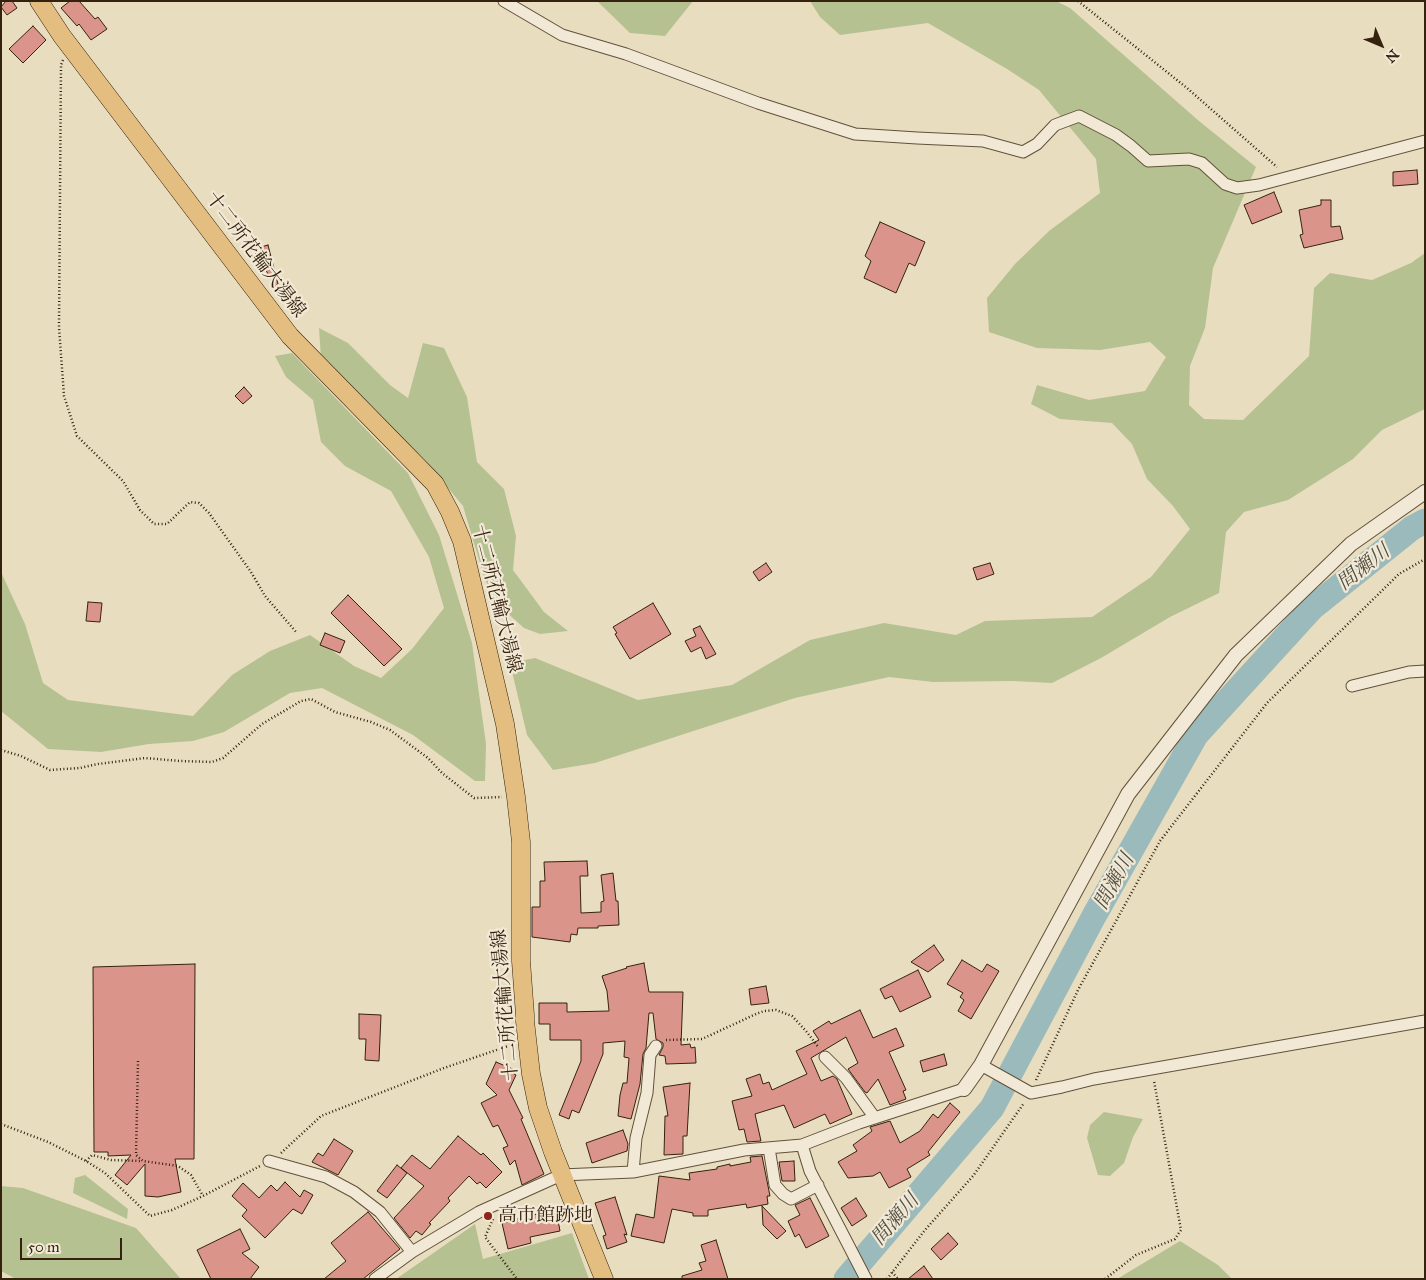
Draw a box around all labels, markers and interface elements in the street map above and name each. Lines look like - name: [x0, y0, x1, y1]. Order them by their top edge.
- north arrow: [1356, 20, 1406, 70]
- text: N: [1382, 46, 1402, 66]
- street label: 十二所花輪大湯線: [200, 187, 310, 323]
- street label: 十二所花輪大湯線: [467, 522, 525, 676]
- water label: 間瀬川: [1333, 540, 1395, 596]
- water label: 間瀬川: [1090, 850, 1140, 914]
- street label: 十二所花輪大湯線: [488, 928, 524, 1082]
- water label: 間瀬川: [867, 1189, 925, 1251]
- place label: 高市館跡地: [498, 1205, 593, 1227]
- marker: 高市館跡地: [482, 1210, 494, 1222]
- scale bar: [22, 1228, 125, 1260]
- text: 50 m: [28, 1238, 60, 1256]

